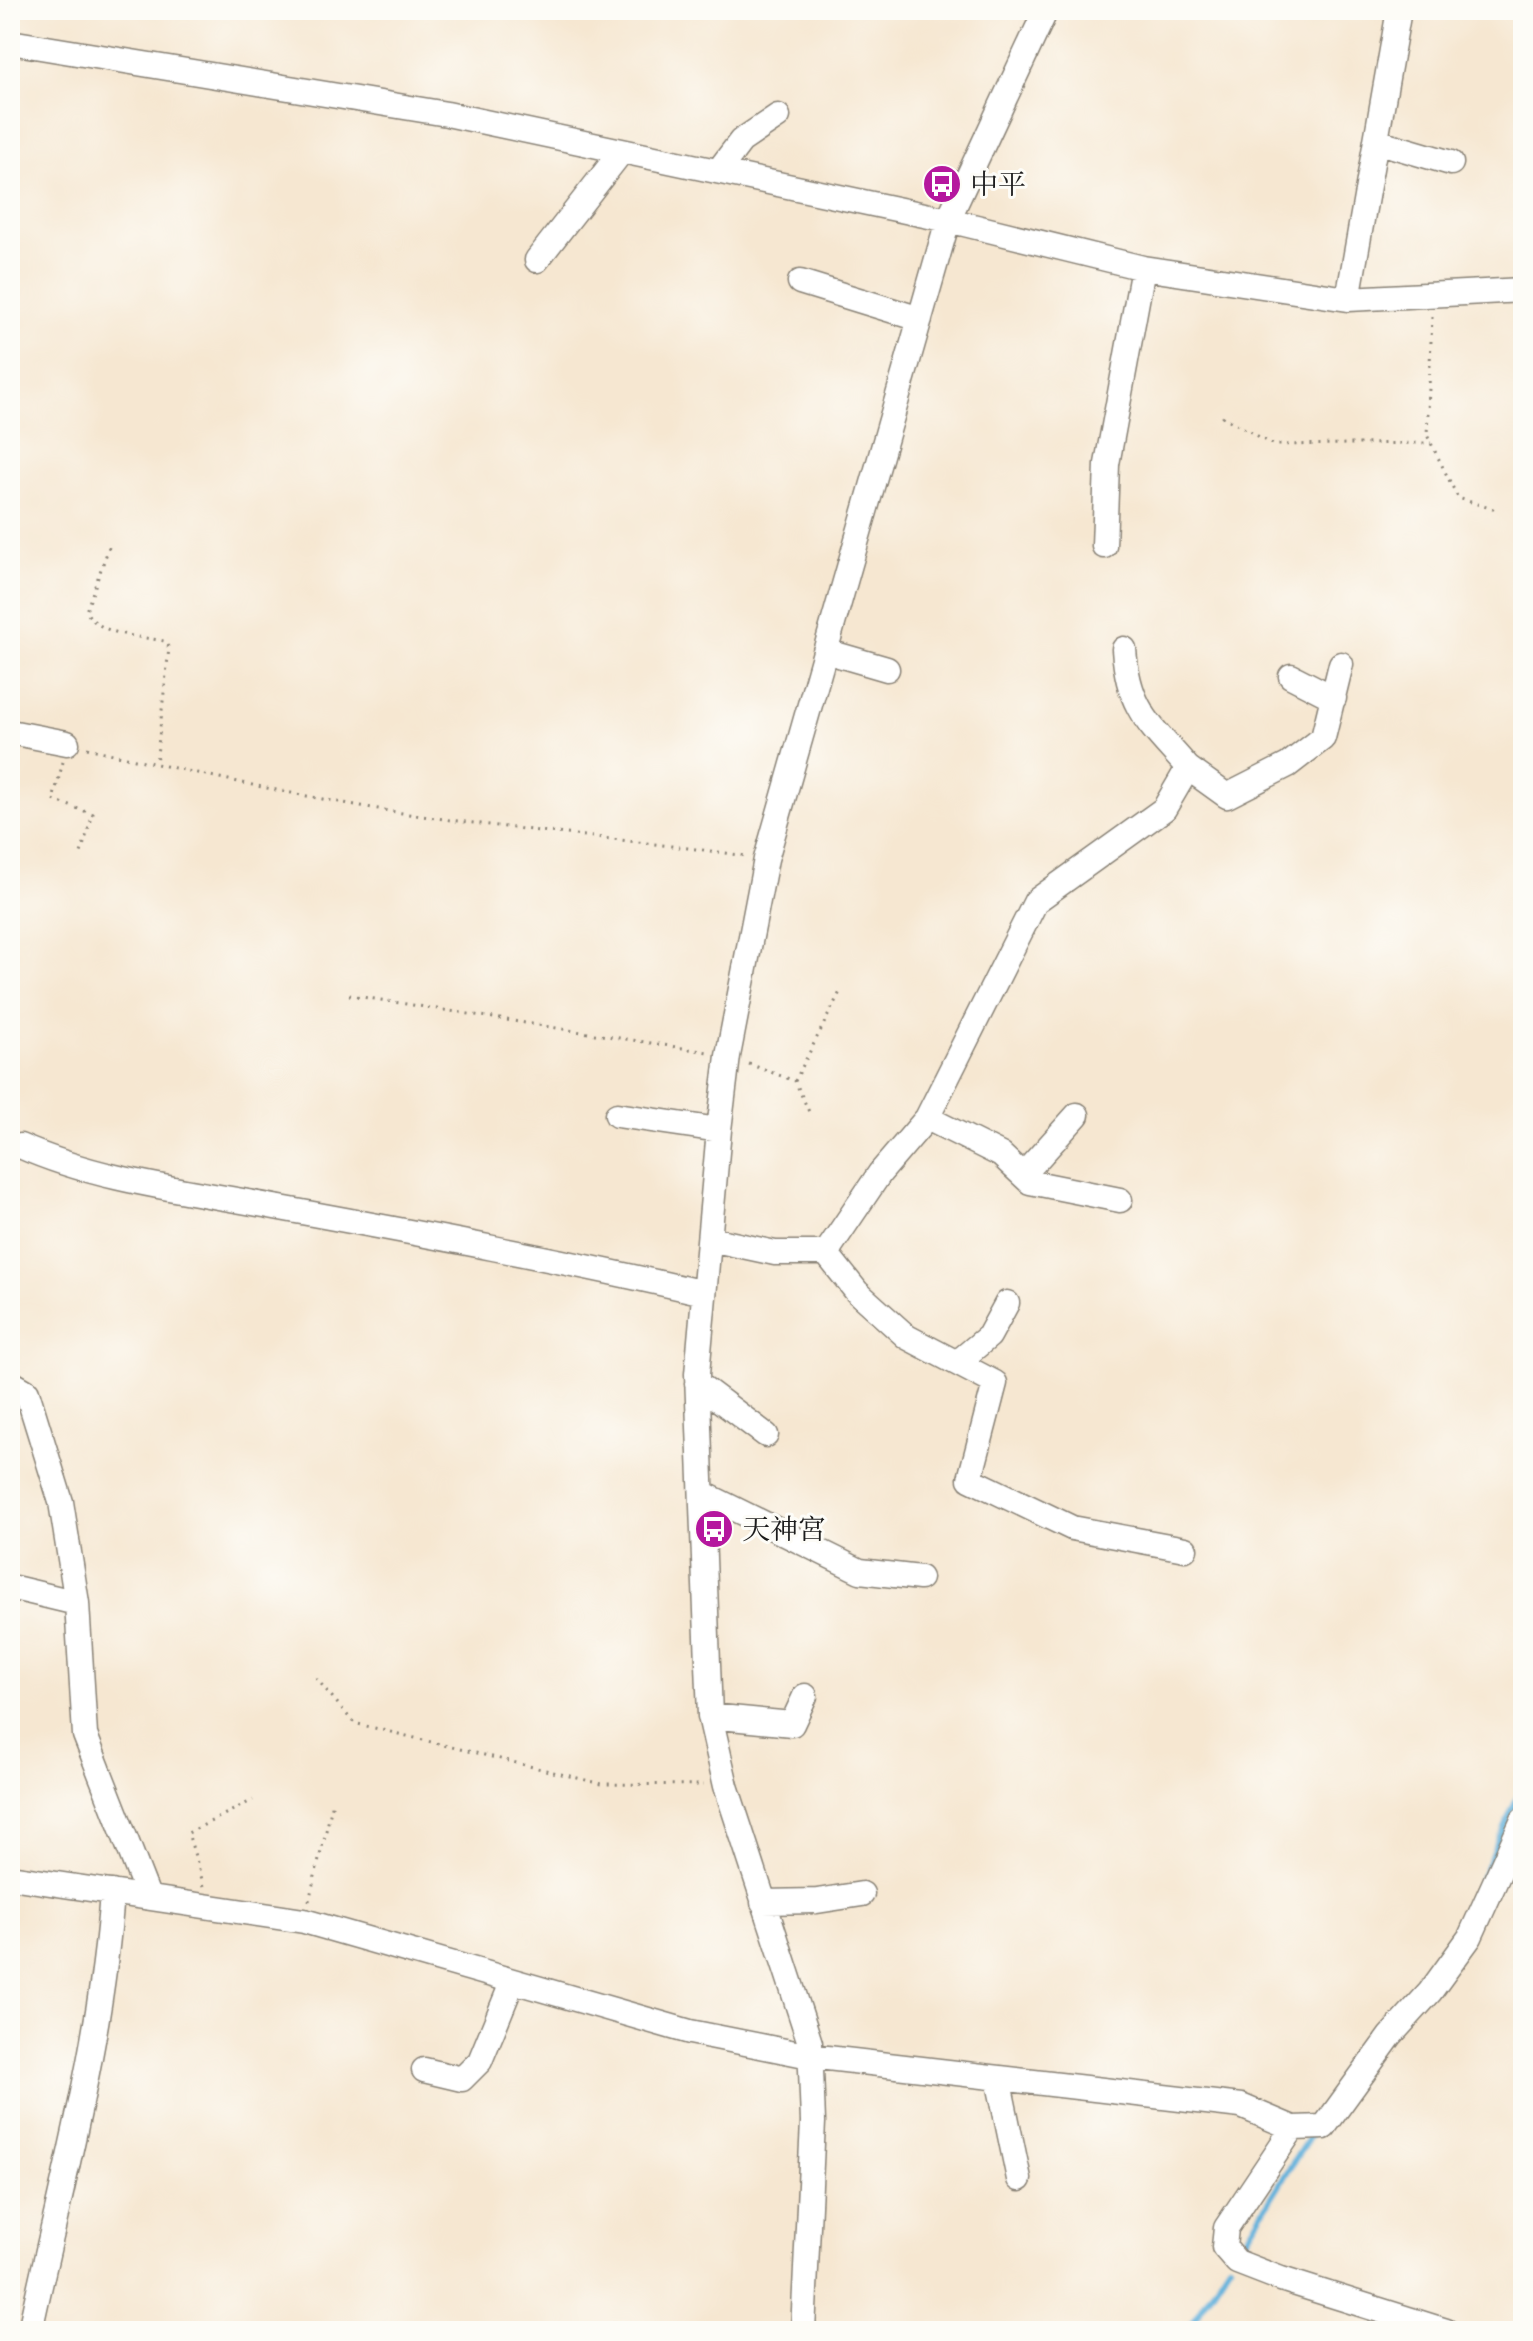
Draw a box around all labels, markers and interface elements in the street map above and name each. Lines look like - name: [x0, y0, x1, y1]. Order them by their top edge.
- bus stop icon: 中平: [921, 163, 963, 205]
- place label: 中平: [970, 169, 1026, 204]
- bus stop icon: 天神宮: [693, 1508, 735, 1550]
- place label: 天神宮: [742, 1514, 826, 1549]

